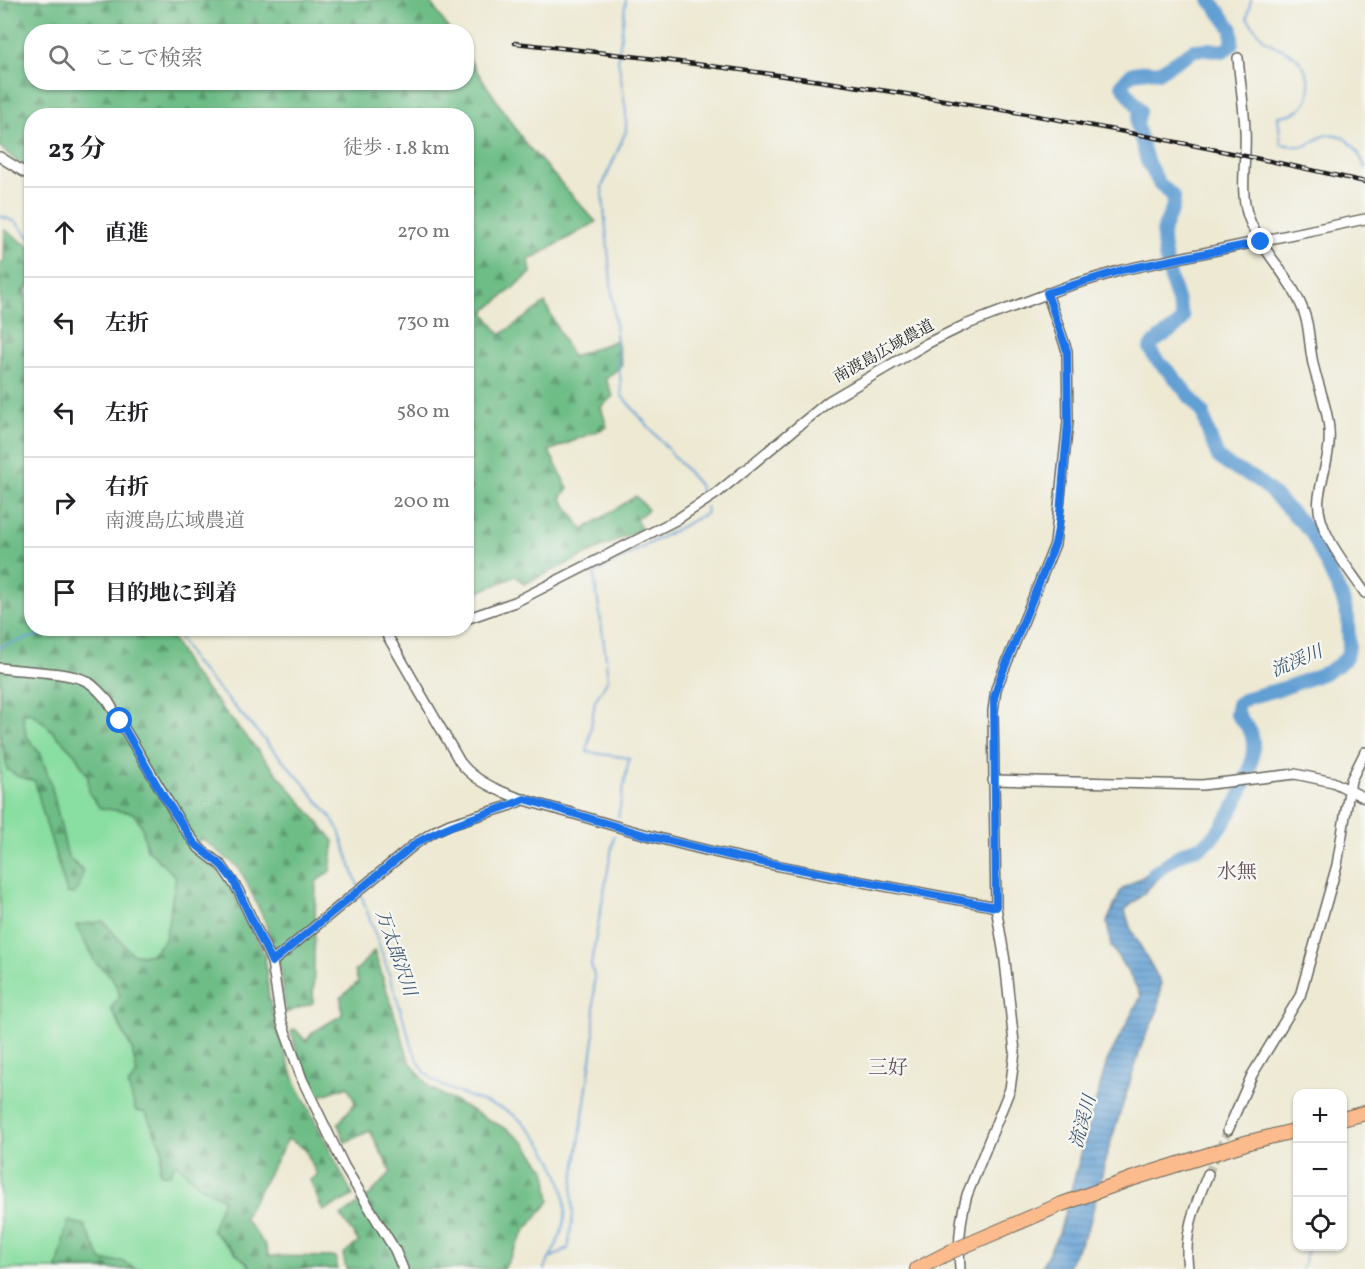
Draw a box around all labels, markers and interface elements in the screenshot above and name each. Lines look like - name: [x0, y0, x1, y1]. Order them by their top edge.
- search box: [24, 24, 474, 90]
- icon: search: [45, 41, 78, 74]
- text: ここで検索: [93, 44, 203, 75]
- text: 23 分: [48, 132, 106, 168]
- text: 徒歩 · 1.8 km: [343, 135, 450, 163]
- icon: ahead: [48, 216, 81, 249]
- text: 270 m: [397, 218, 450, 246]
- text: 直進: [105, 219, 149, 250]
- route end: [1247, 228, 1273, 254]
- icon: left: [48, 306, 81, 339]
- text: 730 m: [397, 308, 450, 336]
- text: 左折: [105, 309, 149, 340]
- street label: 南渡島広域農道: [830, 315, 938, 389]
- icon: left: [48, 396, 81, 429]
- text: 580 m: [397, 398, 450, 426]
- text: 左折: [105, 399, 149, 430]
- text: 右折: [105, 473, 149, 504]
- icon: right: [48, 486, 81, 519]
- text: 200 m: [393, 488, 450, 516]
- text: 南渡島広域農道: [105, 508, 245, 536]
- icon: arrive: [48, 576, 81, 609]
- text: 目的地に到着: [105, 579, 237, 610]
- water label: 流渓川: [1267, 639, 1329, 684]
- route start: [106, 707, 132, 733]
- district label: 水無: [1217, 859, 1257, 887]
- water label: 万太郎沢川: [369, 906, 422, 1002]
- district label: 三好: [868, 1055, 908, 1083]
- map controls: [1293, 1089, 1347, 1251]
- button: +: [1293, 1089, 1347, 1143]
- water label: 流渓川: [1065, 1091, 1104, 1151]
- button: −: [1293, 1143, 1347, 1197]
- button: locate: [1293, 1197, 1347, 1251]

